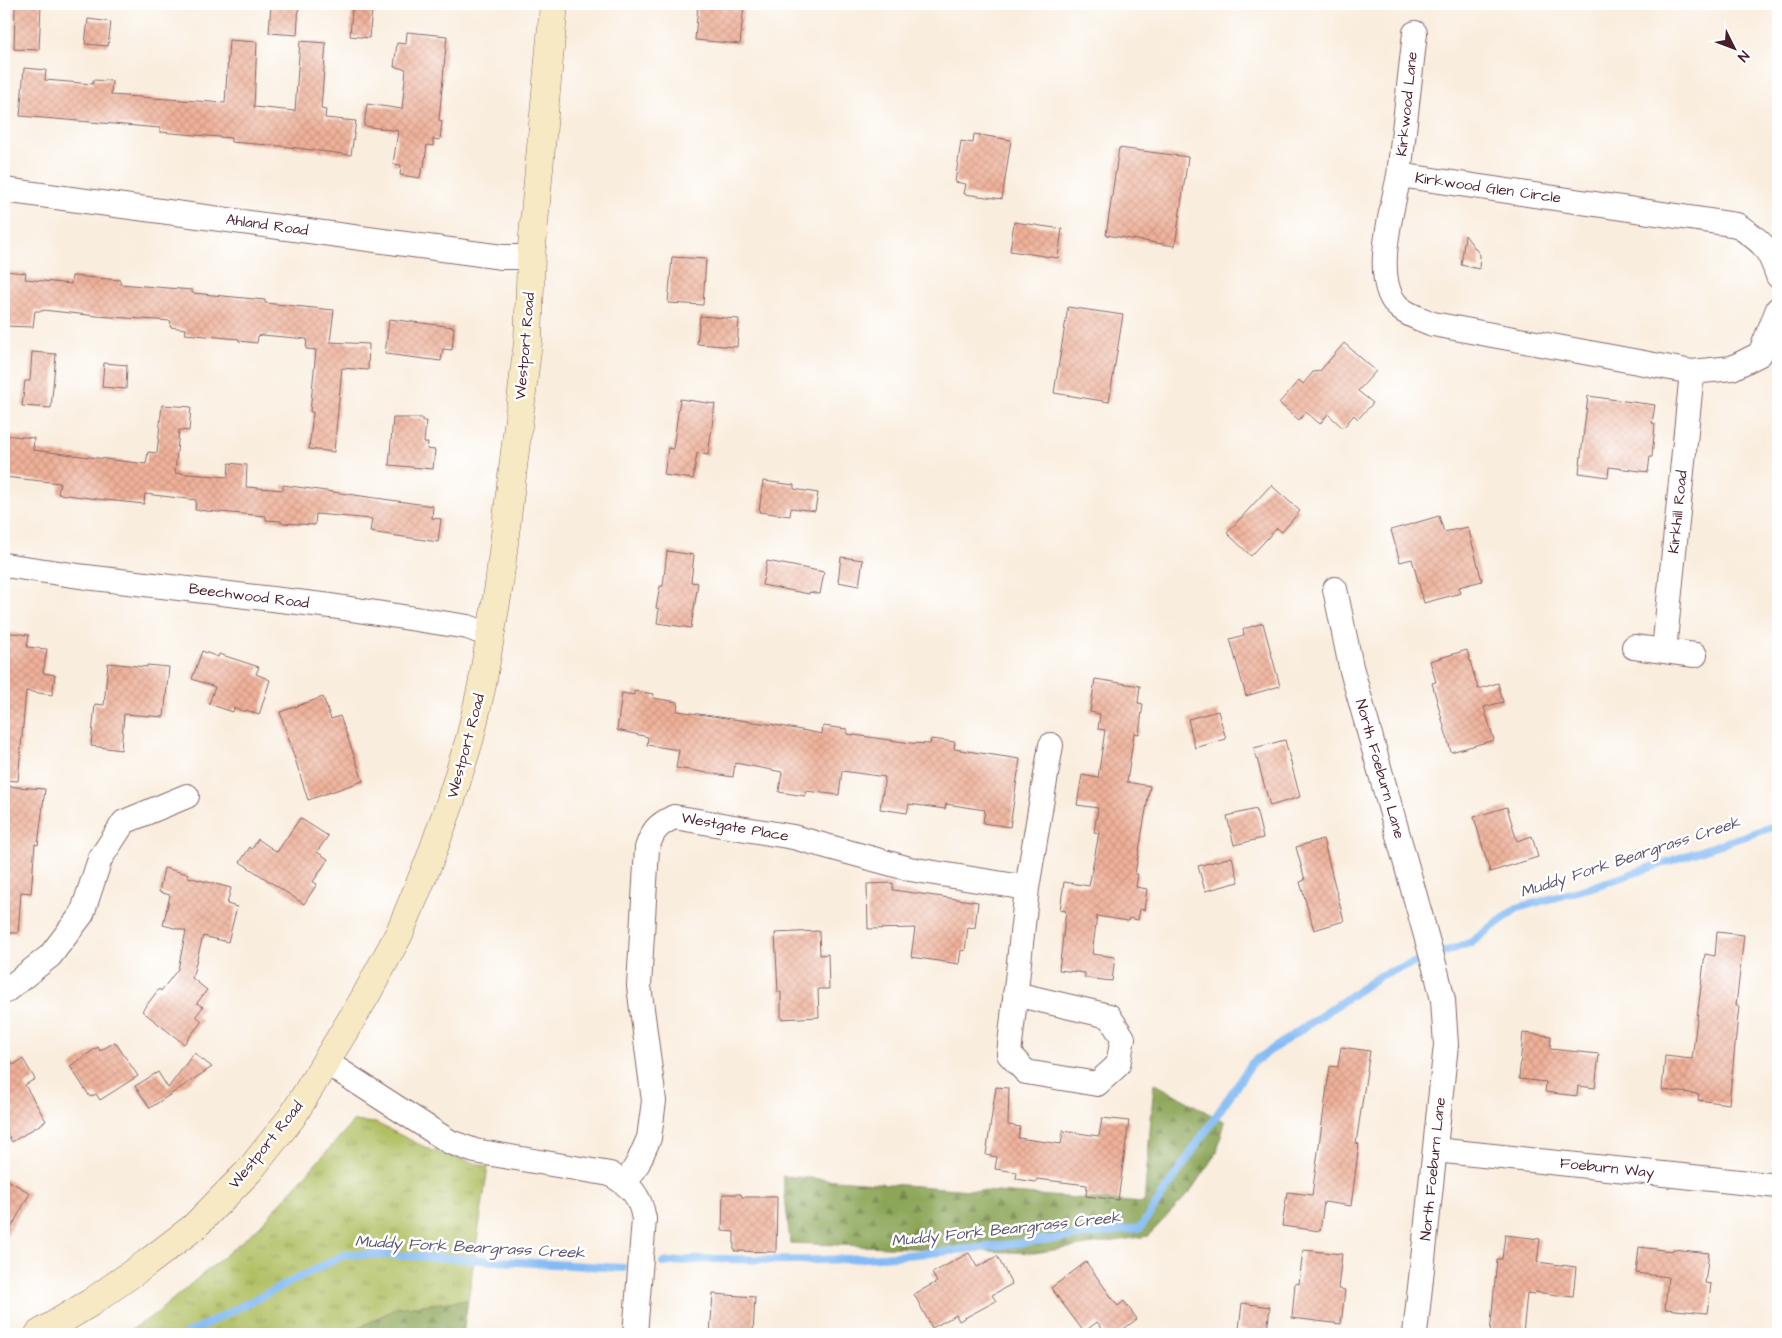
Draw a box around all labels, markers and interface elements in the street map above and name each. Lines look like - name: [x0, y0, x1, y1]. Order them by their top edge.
- north arrow: [1710, 22, 1760, 72]
- text: N: [1732, 46, 1753, 66]
- street label: Kirkwood Lane: [1391, 51, 1423, 157]
- street label: Kirkwood Glen Circle: [1414, 167, 1562, 209]
- street label: Ahland Road: [225, 209, 310, 241]
- street label: Westport Road: [510, 291, 540, 400]
- street label: Kirkhill Road: [1663, 469, 1693, 555]
- street label: Beechwood Road: [188, 578, 311, 614]
- street label: Westport Road: [442, 691, 490, 801]
- street label: North Foeburn Lane: [1350, 697, 1410, 841]
- street label: Westgate Place: [680, 807, 790, 848]
- water label: Muddy Fork Beargrass Creek: [1517, 811, 1744, 904]
- street label: Westport Road: [224, 1096, 308, 1193]
- street label: North Foeburn Lane: [1415, 1096, 1451, 1242]
- street label: Foeburn Way: [1559, 1153, 1655, 1184]
- water label: Muddy Fork Beargrass Creek: [890, 1206, 1123, 1253]
- water label: Muddy Fork Beargrass Creek: [354, 1230, 587, 1265]

